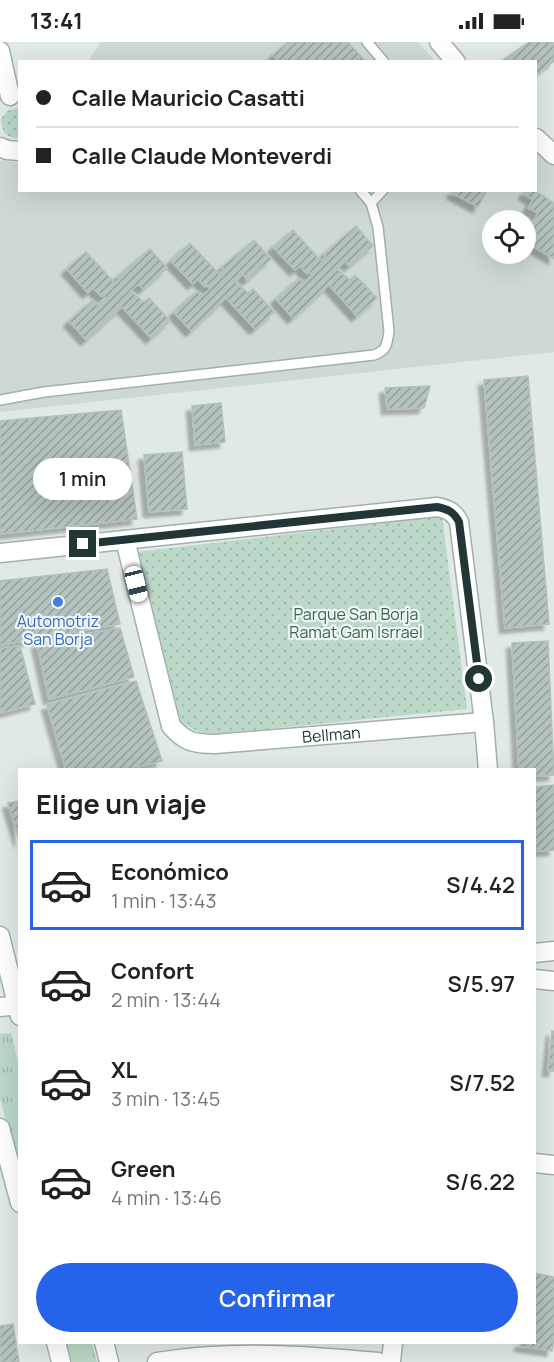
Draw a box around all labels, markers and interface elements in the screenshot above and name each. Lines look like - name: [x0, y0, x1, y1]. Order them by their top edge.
- text: 13:41: [30, 6, 83, 36]
- text: Calle Mauricio Casatti: [72, 83, 305, 113]
- text: Calle Claude Monteverdi: [72, 141, 332, 171]
- map controls: [482, 210, 536, 264]
- button: locate: [482, 210, 536, 264]
- callout: 1 min: [34, 457, 132, 499]
- text: 1 min: [59, 465, 106, 492]
- route end: [69, 530, 96, 557]
- car: [123, 564, 149, 604]
- marker: Automotriz San Borja: [51, 595, 65, 609]
- park label: Parque San Borja Ramat Gam Isrrael: [289, 603, 423, 643]
- place label: Automotriz San Borja: [17, 610, 99, 650]
- route start: [465, 665, 492, 692]
- street label: Bellman: [301, 721, 361, 748]
- text: Elige un viaje: [36, 785, 207, 822]
- text: Económico: [111, 857, 229, 887]
- icon: car: [39, 858, 93, 912]
- text: S/4.42: [446, 870, 515, 900]
- text: 1 min · 13:43: [111, 887, 217, 914]
- text: Confort: [111, 956, 194, 986]
- icon: car: [39, 957, 93, 1011]
- text: S/5.97: [447, 969, 515, 999]
- text: 2 min · 13:44: [111, 986, 221, 1013]
- text: XL: [111, 1055, 137, 1085]
- icon: car: [39, 1056, 93, 1110]
- text: S/7.52: [449, 1068, 515, 1098]
- text: 3 min · 13:45: [111, 1085, 220, 1112]
- text: Green: [111, 1154, 176, 1184]
- icon: car: [39, 1155, 93, 1209]
- text: S/6.22: [446, 1167, 515, 1197]
- text: 4 min · 13:46: [111, 1184, 222, 1211]
- button: Confirmar: [36, 1263, 518, 1332]

